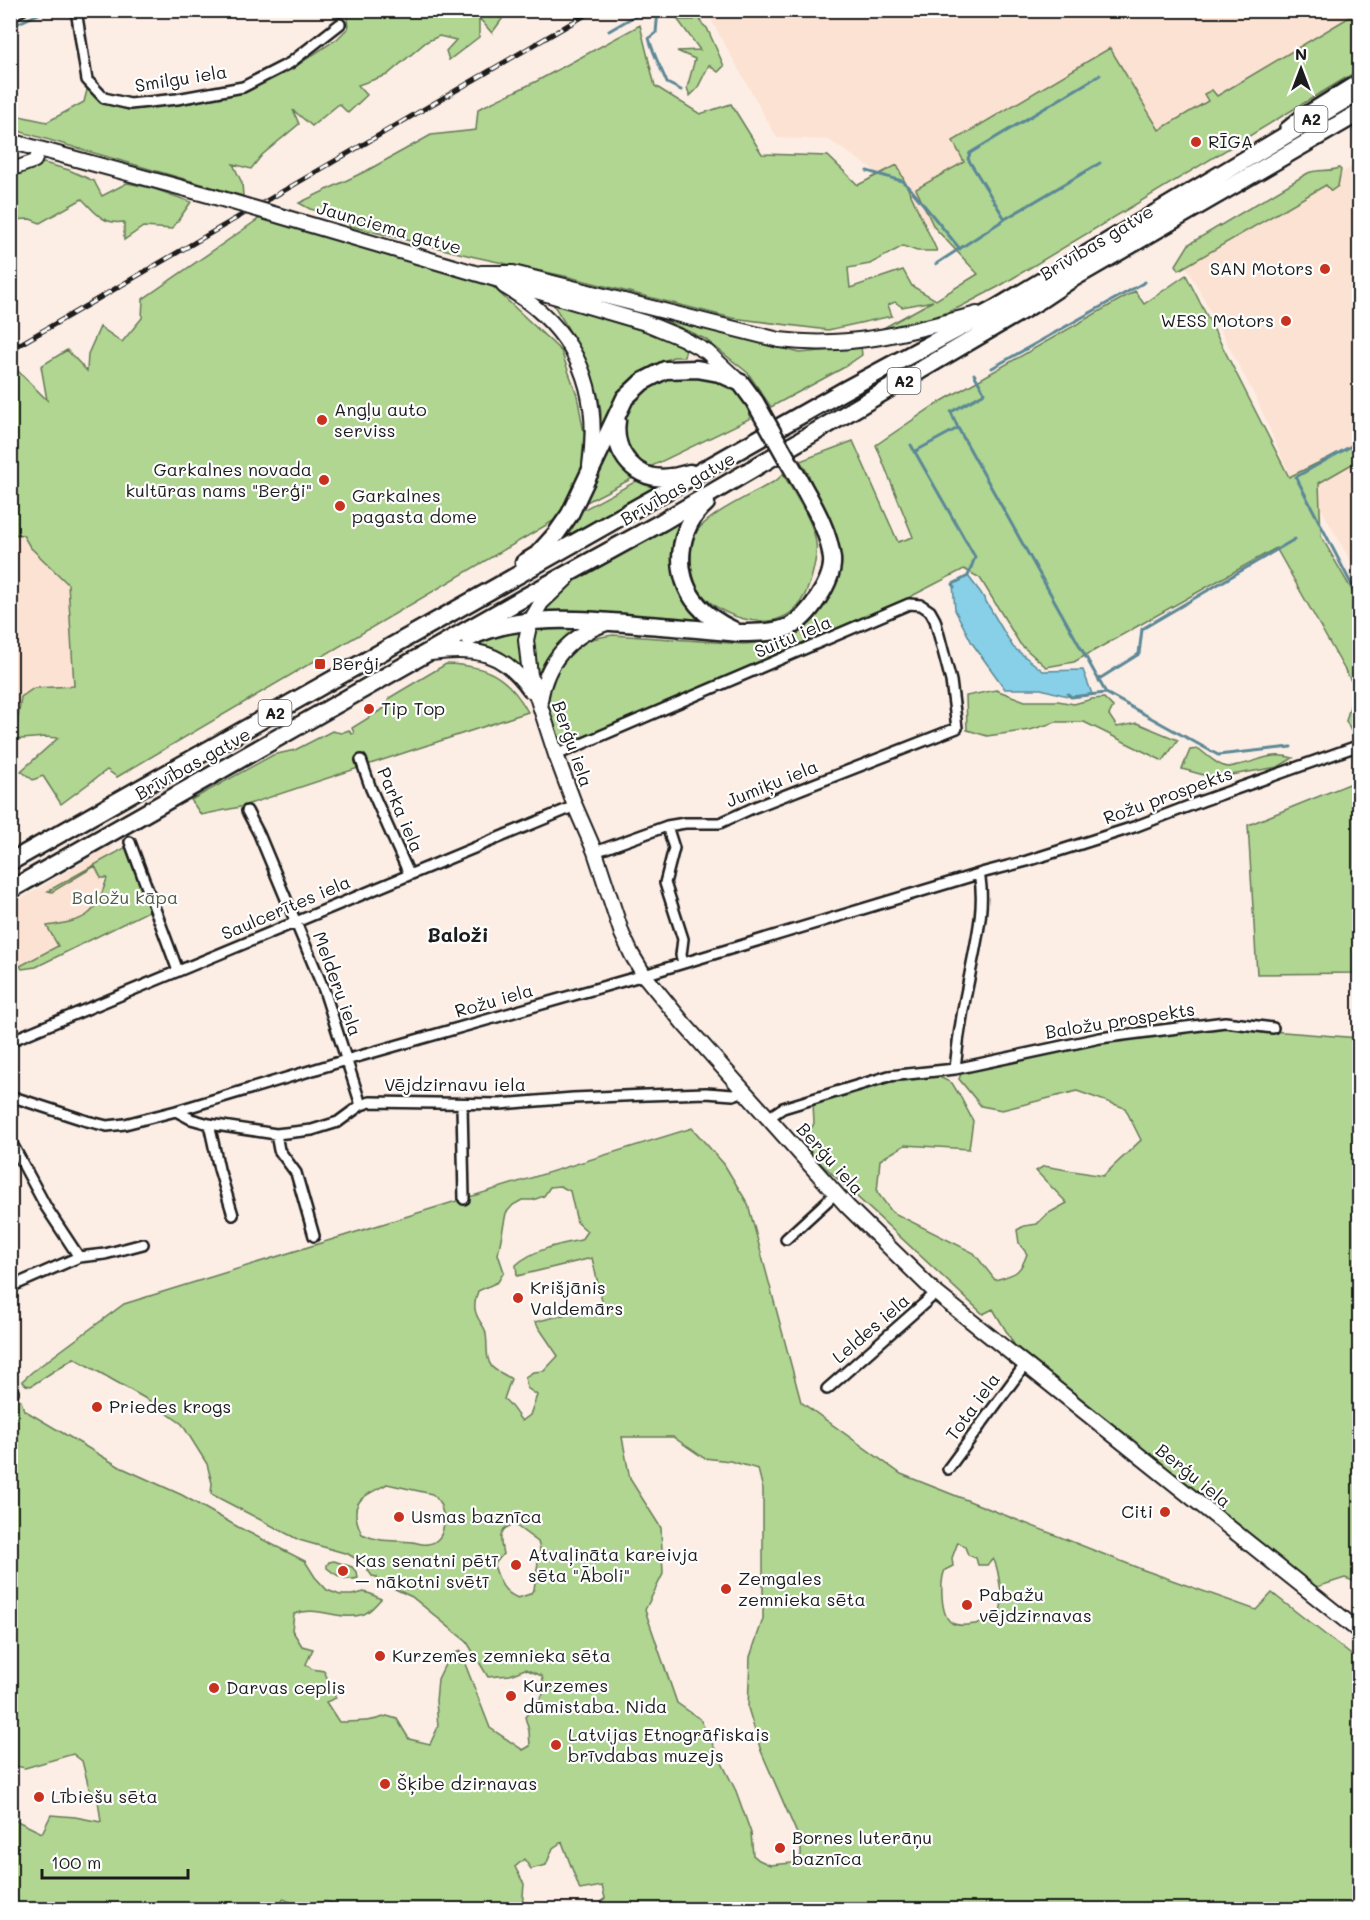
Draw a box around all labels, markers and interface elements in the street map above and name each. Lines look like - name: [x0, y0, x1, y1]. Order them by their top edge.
- north arrow: [1271, 39, 1331, 99]
- text: N: [1295, 43, 1307, 64]
- street label: Smilgu iela: [133, 59, 229, 97]
- road number: A2: [1294, 106, 1328, 132]
- place label: RĪGA: [1208, 129, 1253, 153]
- marker: RĪGA: [1189, 135, 1203, 149]
- street label: Jaunciema gatve: [314, 195, 465, 259]
- street label: Brīvības gatve: [1035, 199, 1158, 286]
- place label: SAN Motors: [1210, 256, 1313, 280]
- marker: SAN Motors: [1318, 262, 1332, 276]
- place label: WESS Motors: [1160, 308, 1274, 332]
- marker: WESS Motors: [1279, 314, 1293, 328]
- road number: A2: [888, 368, 920, 394]
- place label: Angļu auto serviss: [334, 397, 427, 442]
- marker: Angļu auto serviss: [315, 413, 329, 427]
- street label: Brīvības gatve: [616, 446, 739, 531]
- place label: Garkalnes novada kultūras nams "Berģi": [126, 457, 312, 502]
- marker: Garkalnes novada kultūras nams "Berģi": [317, 473, 331, 487]
- place label: Garkalnes pagasta dome: [352, 483, 477, 528]
- marker: Garkalnes pagasta dome: [333, 499, 347, 513]
- street label: Suitu iela: [750, 609, 835, 663]
- place label: Berģi: [332, 651, 379, 675]
- marker: Berģi: [313, 657, 327, 671]
- place label: Tip Top: [381, 696, 445, 720]
- street label: Berģu iela: [547, 697, 599, 790]
- road number: A2: [258, 700, 292, 726]
- marker: Tip Top: [362, 702, 376, 716]
- street label: Brīvības gatve: [131, 721, 255, 805]
- street label: Jumiķu iela: [722, 754, 821, 812]
- street label: Rožu prospekts: [1100, 761, 1236, 830]
- street label: Parka iela: [372, 763, 430, 856]
- street label: Saulcerītes iela: [217, 869, 354, 945]
- park label: Baložu kāpa: [72, 885, 178, 909]
- district label: Baloži: [427, 921, 489, 947]
- street label: Melderu iela: [308, 928, 368, 1039]
- street label: Rožu iela: [452, 977, 536, 1023]
- street label: Baložu prospekts: [1043, 996, 1196, 1044]
- street label: Vējdzirnavu iela: [384, 1072, 526, 1096]
- street label: Berģu iela: [792, 1117, 870, 1200]
- place label: Krišjānis Valdemārs: [530, 1275, 623, 1320]
- street label: Leldes iela: [827, 1288, 914, 1368]
- marker: Krišjānis Valdemārs: [511, 1291, 525, 1305]
- street label: Tota iela: [940, 1368, 1005, 1445]
- place label: Priedes krogs: [109, 1394, 231, 1418]
- marker: Priedes krogs: [90, 1400, 104, 1414]
- street label: Berģu iela: [1151, 1438, 1236, 1513]
- place label: Citi: [1121, 1499, 1153, 1523]
- place label: Usmas baznīca: [411, 1504, 542, 1528]
- marker: Citi: [1158, 1505, 1172, 1519]
- marker: Usmas baznīca: [392, 1510, 406, 1524]
- place label: Atvaļināta kareivja sēta "Āboli": [528, 1542, 698, 1587]
- place label: Kas senatni pētī – nākotni svētī: [355, 1548, 499, 1593]
- marker: Atvaļināta kareivja sēta "Āboli": [509, 1558, 523, 1572]
- marker: Kas senatni pētī – nākotni svētī: [336, 1564, 350, 1578]
- place label: Zemgales zemnieka sēta: [738, 1566, 866, 1611]
- marker: Zemgales zemnieka sēta: [719, 1582, 733, 1596]
- place label: Pabažu vējdzirnavas: [979, 1582, 1092, 1627]
- marker: Pabažu vējdzirnavas: [960, 1598, 974, 1612]
- place label: Kurzemes zemnieka sēta: [392, 1643, 611, 1667]
- marker: Kurzemes zemnieka sēta: [373, 1649, 387, 1663]
- place label: Kurzemes dūmistaba. Nida: [523, 1673, 667, 1718]
- place label: Darvas ceplis: [226, 1675, 345, 1699]
- marker: Darvas ceplis: [207, 1681, 221, 1695]
- marker: Kurzemes dūmistaba. Nida: [504, 1689, 518, 1703]
- place label: Latvijas Etnogrāfiskais brīvdabas muzejs: [568, 1722, 769, 1767]
- marker: Latvijas Etnogrāfiskais brīvdabas muzejs: [549, 1738, 563, 1752]
- place label: Šķibe dzirnavas: [397, 1771, 537, 1795]
- marker: Šķibe dzirnavas: [378, 1777, 392, 1791]
- place label: Lībiešu sēta: [51, 1784, 158, 1808]
- marker: Lībiešu sēta: [32, 1790, 46, 1804]
- place label: Bornes luterāņu baznīca: [792, 1825, 932, 1870]
- marker: Bornes luterāņu baznīca: [773, 1841, 787, 1855]
- scale bar: [42, 1842, 188, 1880]
- text: 100 m: [51, 1850, 101, 1874]

